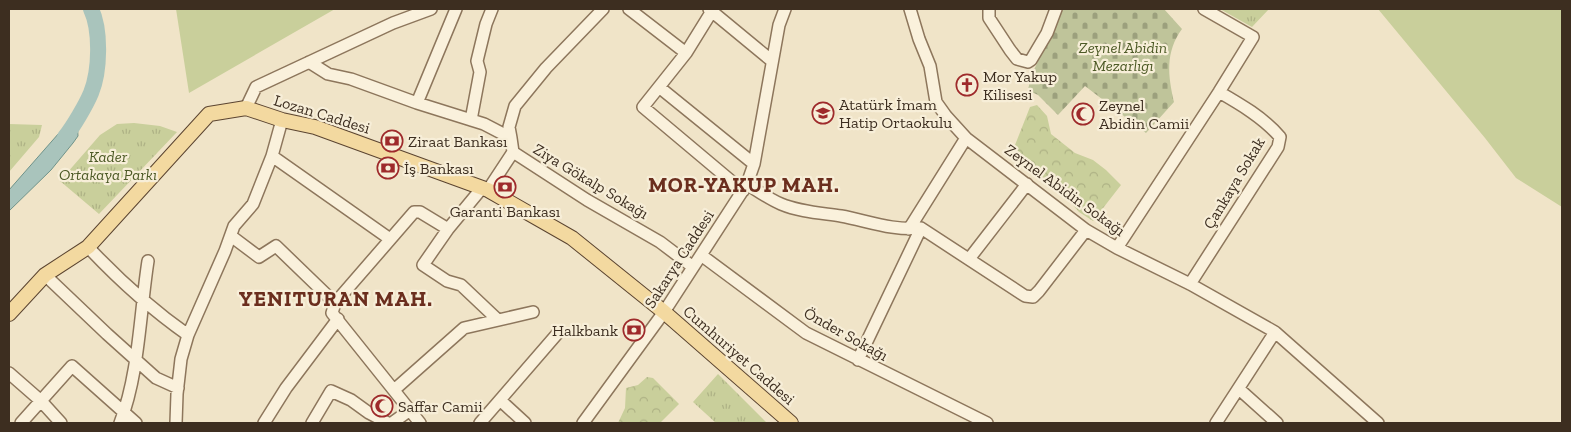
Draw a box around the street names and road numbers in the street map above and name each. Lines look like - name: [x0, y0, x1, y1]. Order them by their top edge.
- street label: Lozan Caddesi: [272, 90, 373, 138]
- street label: Çankaya Sokak: [1199, 133, 1269, 232]
- street label: Ziya Gökalp Sokağı: [530, 139, 653, 223]
- street label: Zeynel Abidin Sokağı: [1001, 140, 1129, 240]
- street label: Sakarya Caddesi: [640, 206, 718, 312]
- street label: Cumhuriyet Caddesi: [679, 301, 799, 409]
- street label: Önder Sokağı: [801, 303, 892, 365]

